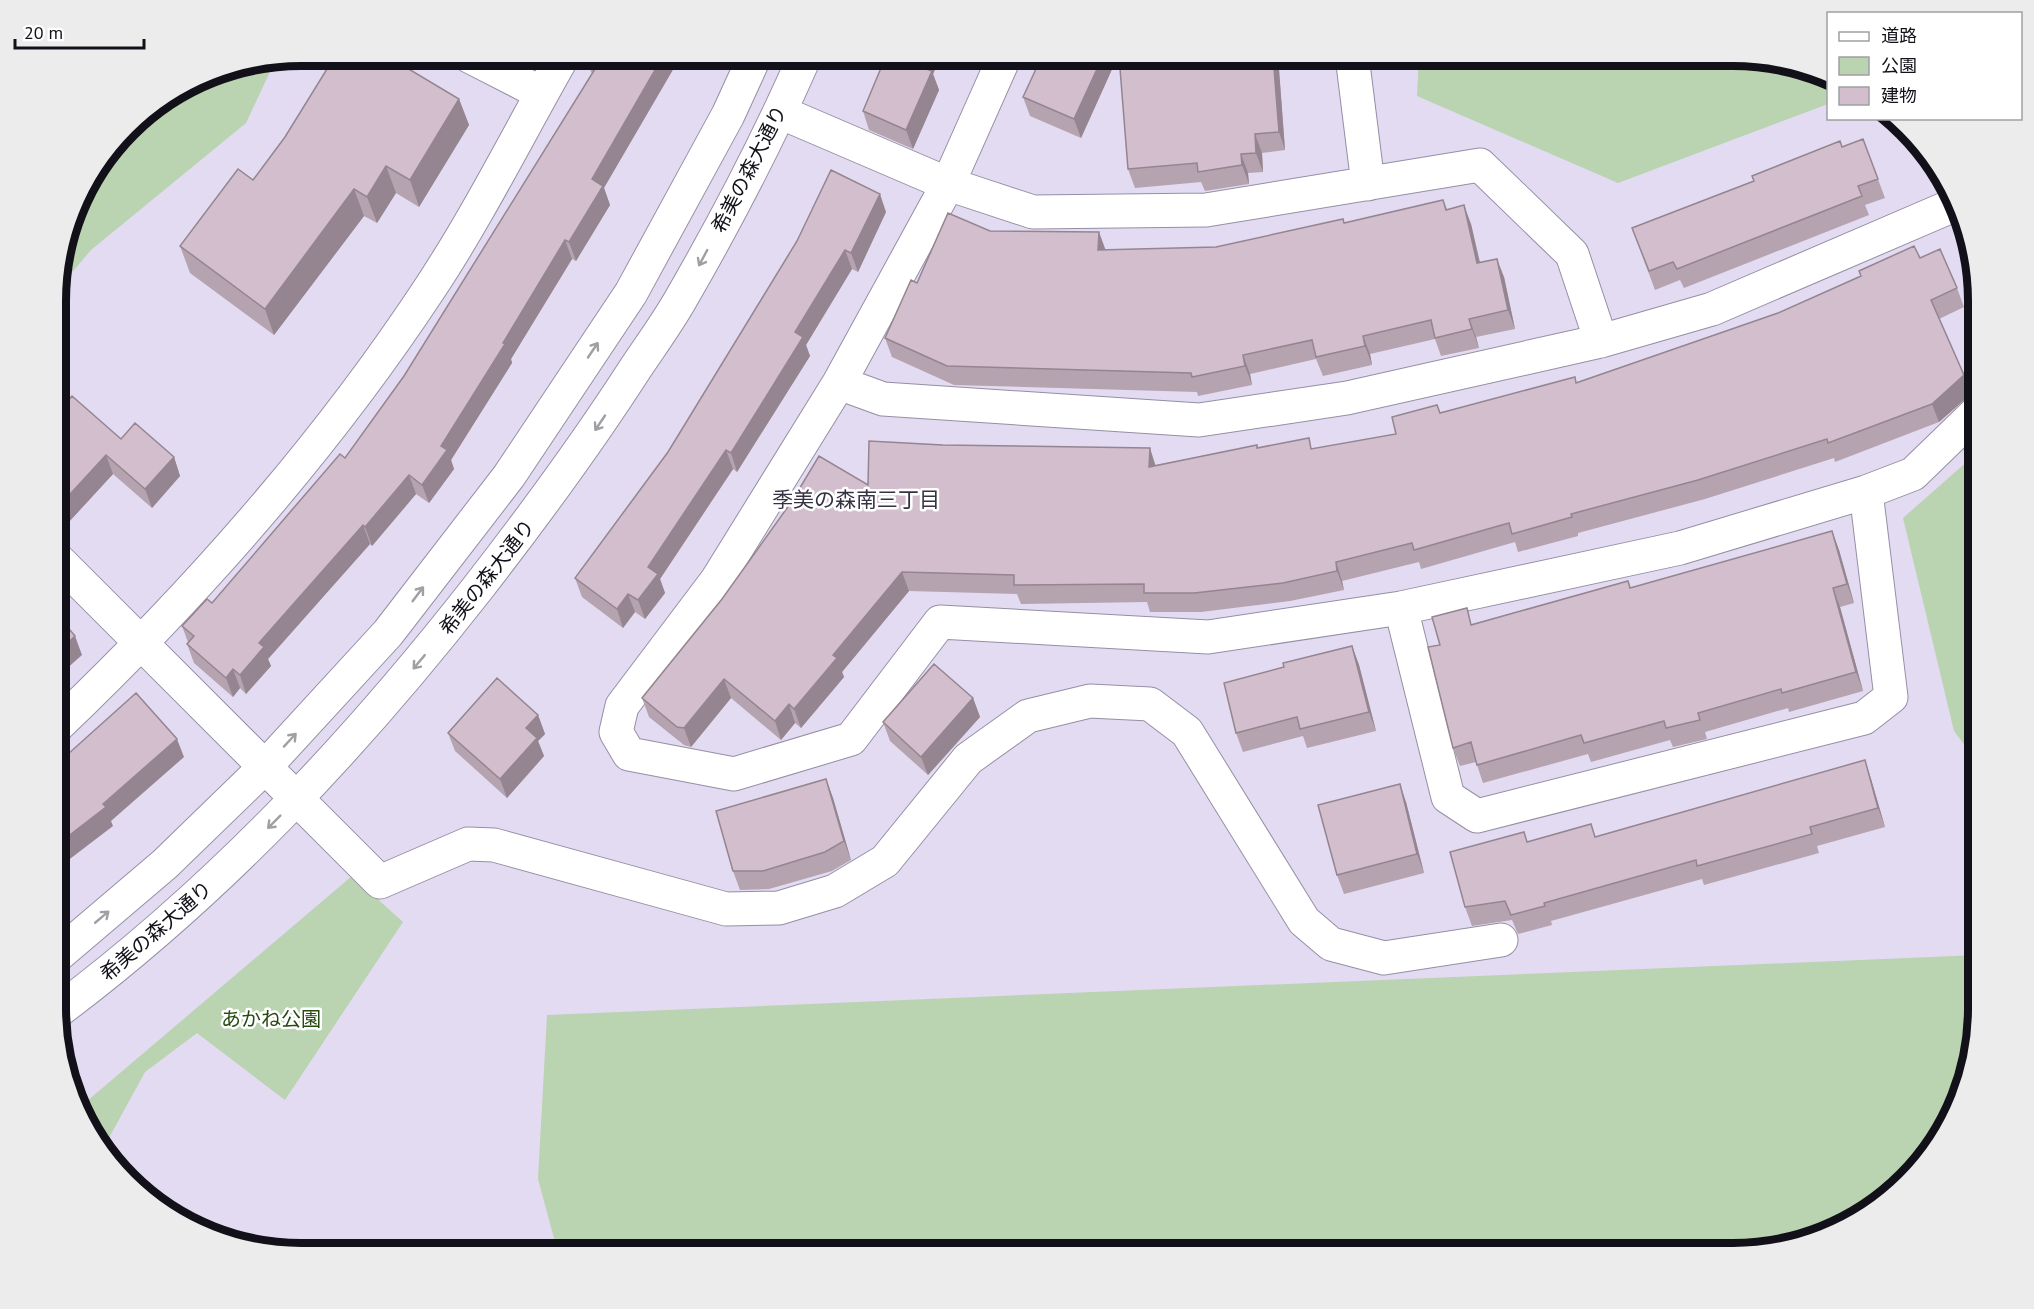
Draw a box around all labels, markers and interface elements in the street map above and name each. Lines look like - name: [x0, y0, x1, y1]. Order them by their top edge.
- scale bar: [15, 12, 144, 50]
- legend: [1827, 12, 2022, 120]
- text: 20 m: [24, 21, 63, 44]
- text: 道路: [1881, 24, 1917, 47]
- text: 公園: [1881, 54, 1917, 77]
- text: 建物: [1881, 84, 1917, 107]
- street label: 希美の森大通り: [706, 101, 792, 237]
- one-way arrow: [697, 248, 708, 266]
- one-way arrow: [587, 342, 599, 359]
- one-way arrow: [594, 414, 606, 431]
- district label: 季美の森南三丁目: [772, 486, 940, 513]
- street label: 希美の森大通り: [434, 514, 540, 640]
- one-way arrow: [412, 586, 425, 602]
- one-way arrow: [412, 654, 426, 669]
- one-way arrow: [283, 733, 297, 748]
- one-way arrow: [267, 815, 282, 830]
- street label: 希美の森大通り: [95, 875, 217, 987]
- one-way arrow: [94, 910, 109, 924]
- park label: あかね公園: [221, 1006, 321, 1032]

